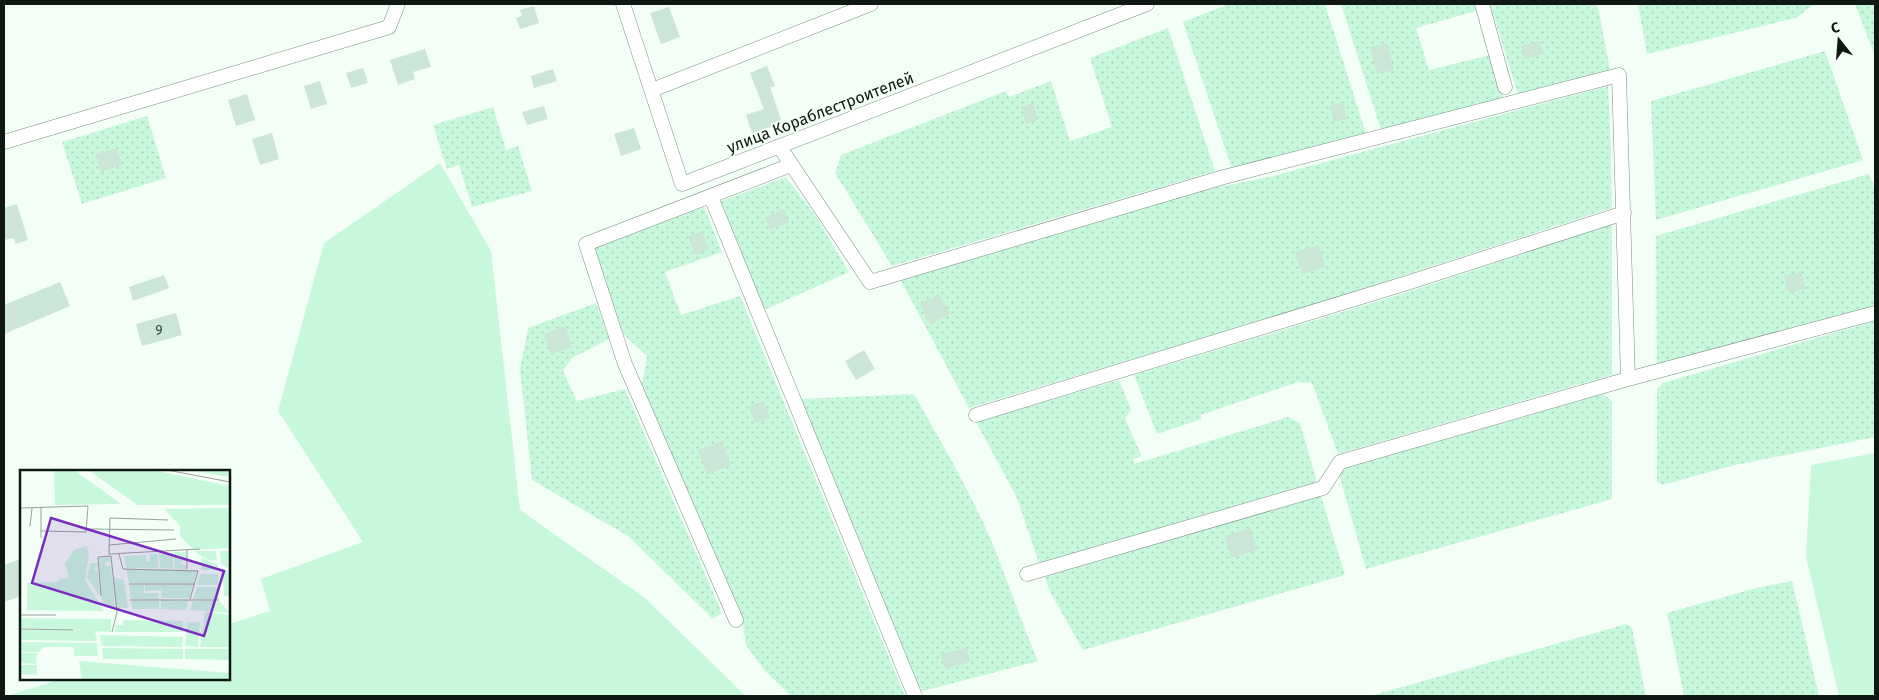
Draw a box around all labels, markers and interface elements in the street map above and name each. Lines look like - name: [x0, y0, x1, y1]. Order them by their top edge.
- north arrow: [1814, 15, 1864, 65]
- text: С: [1829, 19, 1842, 37]
- street label: улица Кораблестроителей: [724, 68, 916, 157]
- house number: 9: [155, 322, 163, 339]
- inset map: [20, 470, 230, 680]

